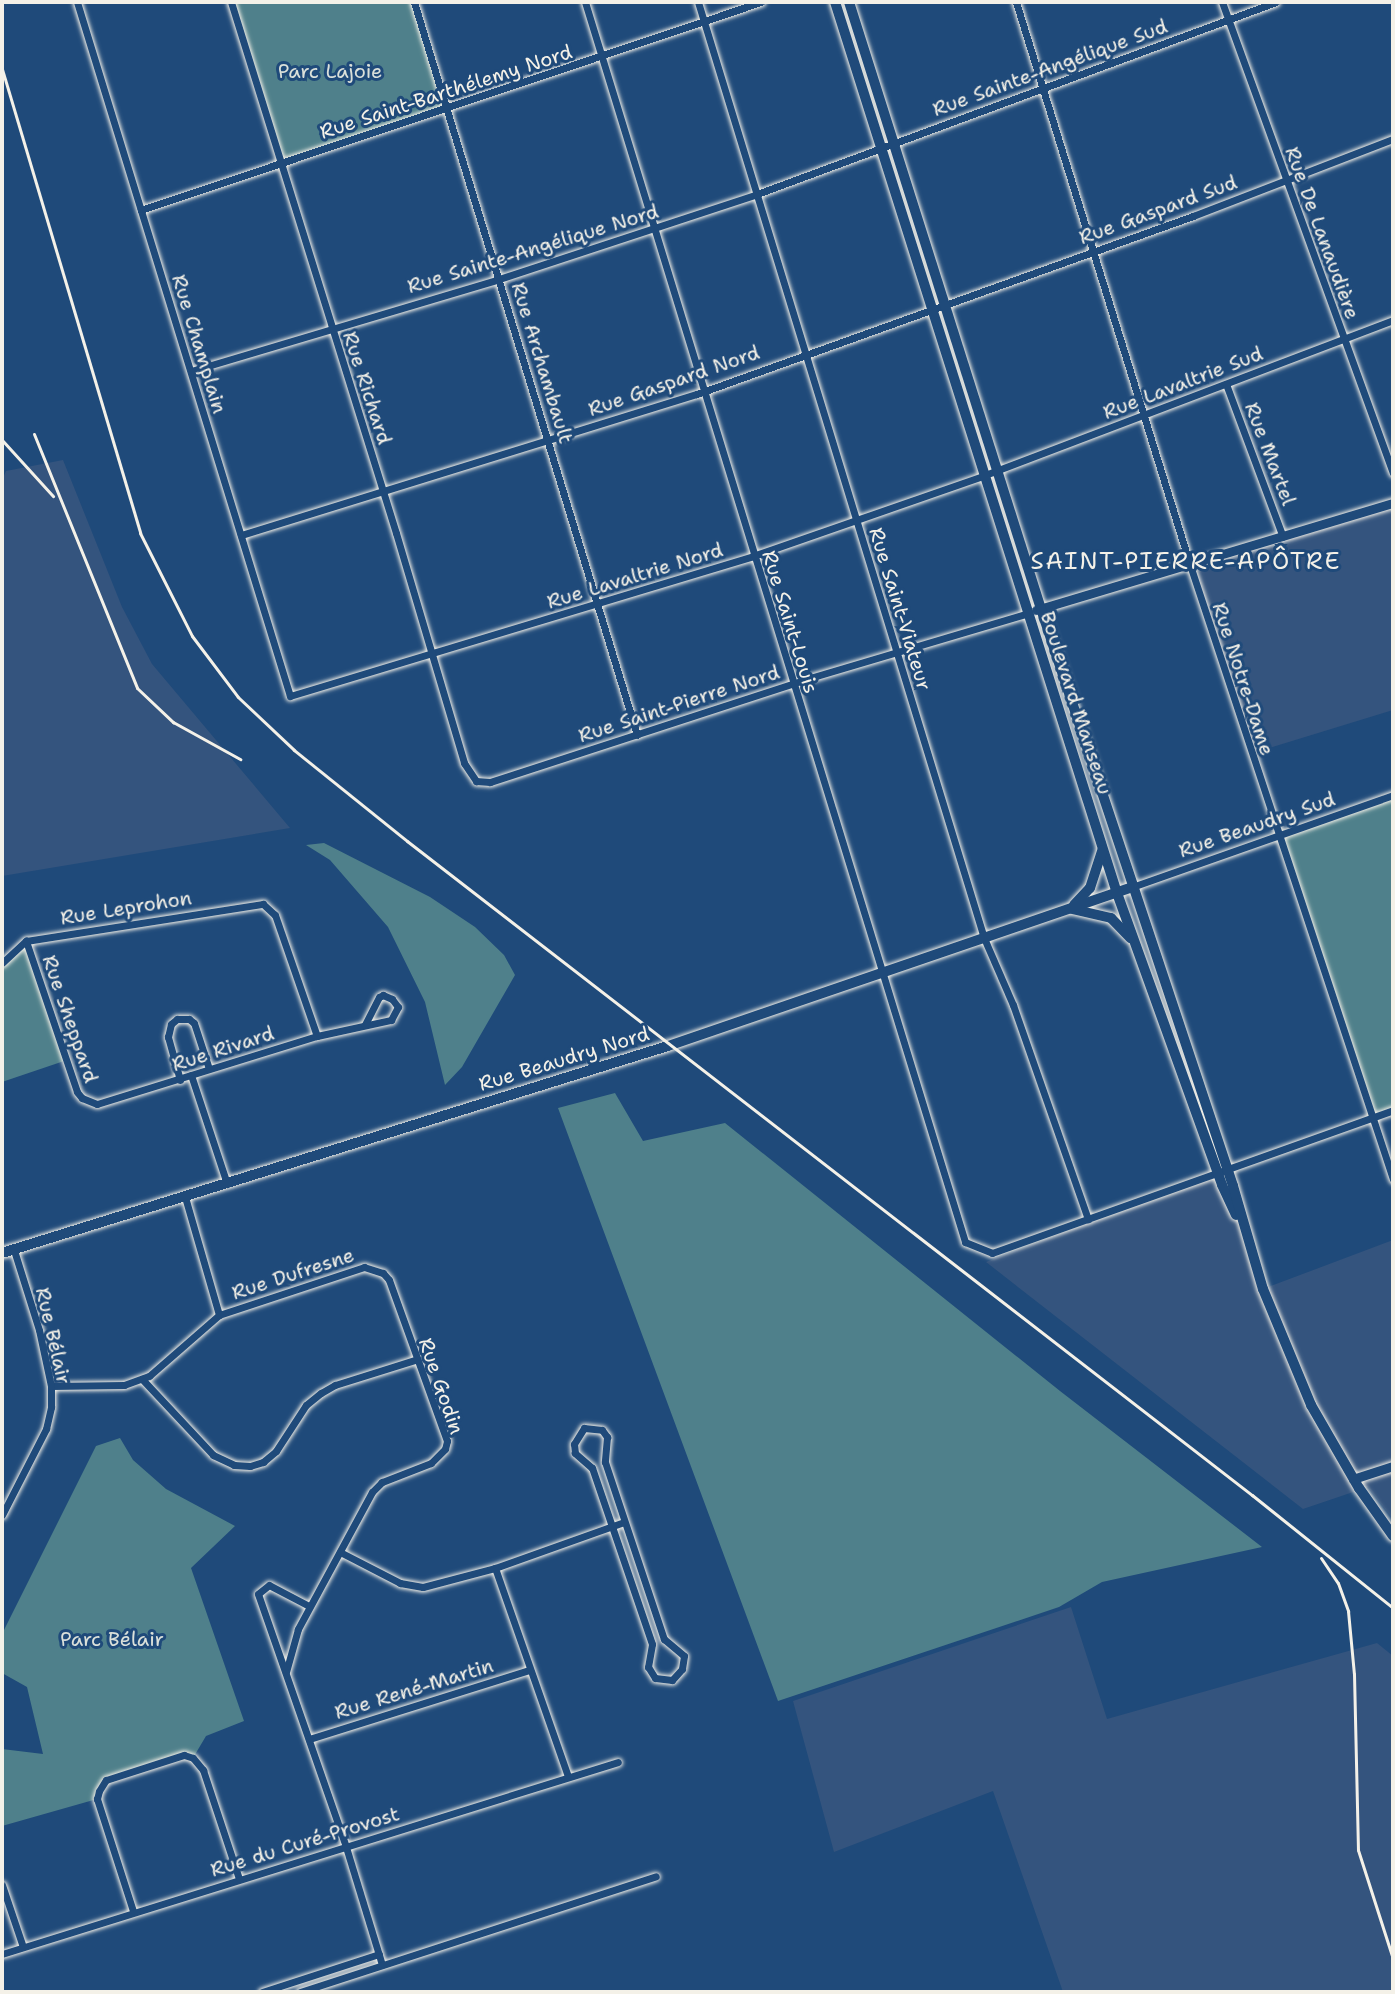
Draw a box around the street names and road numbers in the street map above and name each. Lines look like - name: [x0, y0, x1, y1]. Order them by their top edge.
- street label: Rue Sainte-Angélique Sud: [929, 14, 1171, 122]
- street label: Rue Saint-Barthélemy Nord: [317, 40, 575, 144]
- street label: Rue De Lanaudière: [1280, 144, 1364, 322]
- street label: Rue Gaspard Sud: [1076, 170, 1240, 250]
- street label: Rue Sainte-Angélique Nord: [404, 199, 662, 299]
- street label: Rue Champlain: [166, 272, 232, 416]
- street label: Rue Archambault: [506, 280, 578, 446]
- street label: Rue Richard: [337, 328, 397, 448]
- street label: Rue Gaspard Nord: [585, 340, 763, 422]
- street label: Rue Lavaltrie Sud: [1100, 341, 1266, 425]
- street label: Rue Martel: [1239, 399, 1301, 509]
- street label: Rue Saint-Viateur: [864, 525, 936, 693]
- street label: Rue Lavaltrie Nord: [544, 538, 726, 614]
- street label: Rue Saint-Louis: [757, 548, 823, 696]
- street label: Rue Notre-Dame: [1207, 600, 1279, 758]
- street label: Boulevard Manseau: [1035, 608, 1117, 798]
- street label: Rue Saint-Pierre Nord: [575, 660, 783, 748]
- street label: Rue Beaudry Sud: [1176, 787, 1338, 863]
- street label: Rue Leprohon: [59, 886, 193, 930]
- street label: Rue Sheppard: [37, 952, 103, 1086]
- street label: Rue Rivard: [169, 1021, 277, 1077]
- street label: Rue Beaudry Nord: [476, 1022, 652, 1096]
- street label: Rue Dufresne: [229, 1243, 357, 1305]
- street label: Rue Bélair: [30, 1285, 76, 1387]
- street label: Rue Godin: [413, 1335, 469, 1437]
- street label: Rue René-Martin: [332, 1653, 496, 1725]
- street label: Rue du Curé-Provost: [208, 1802, 402, 1882]

